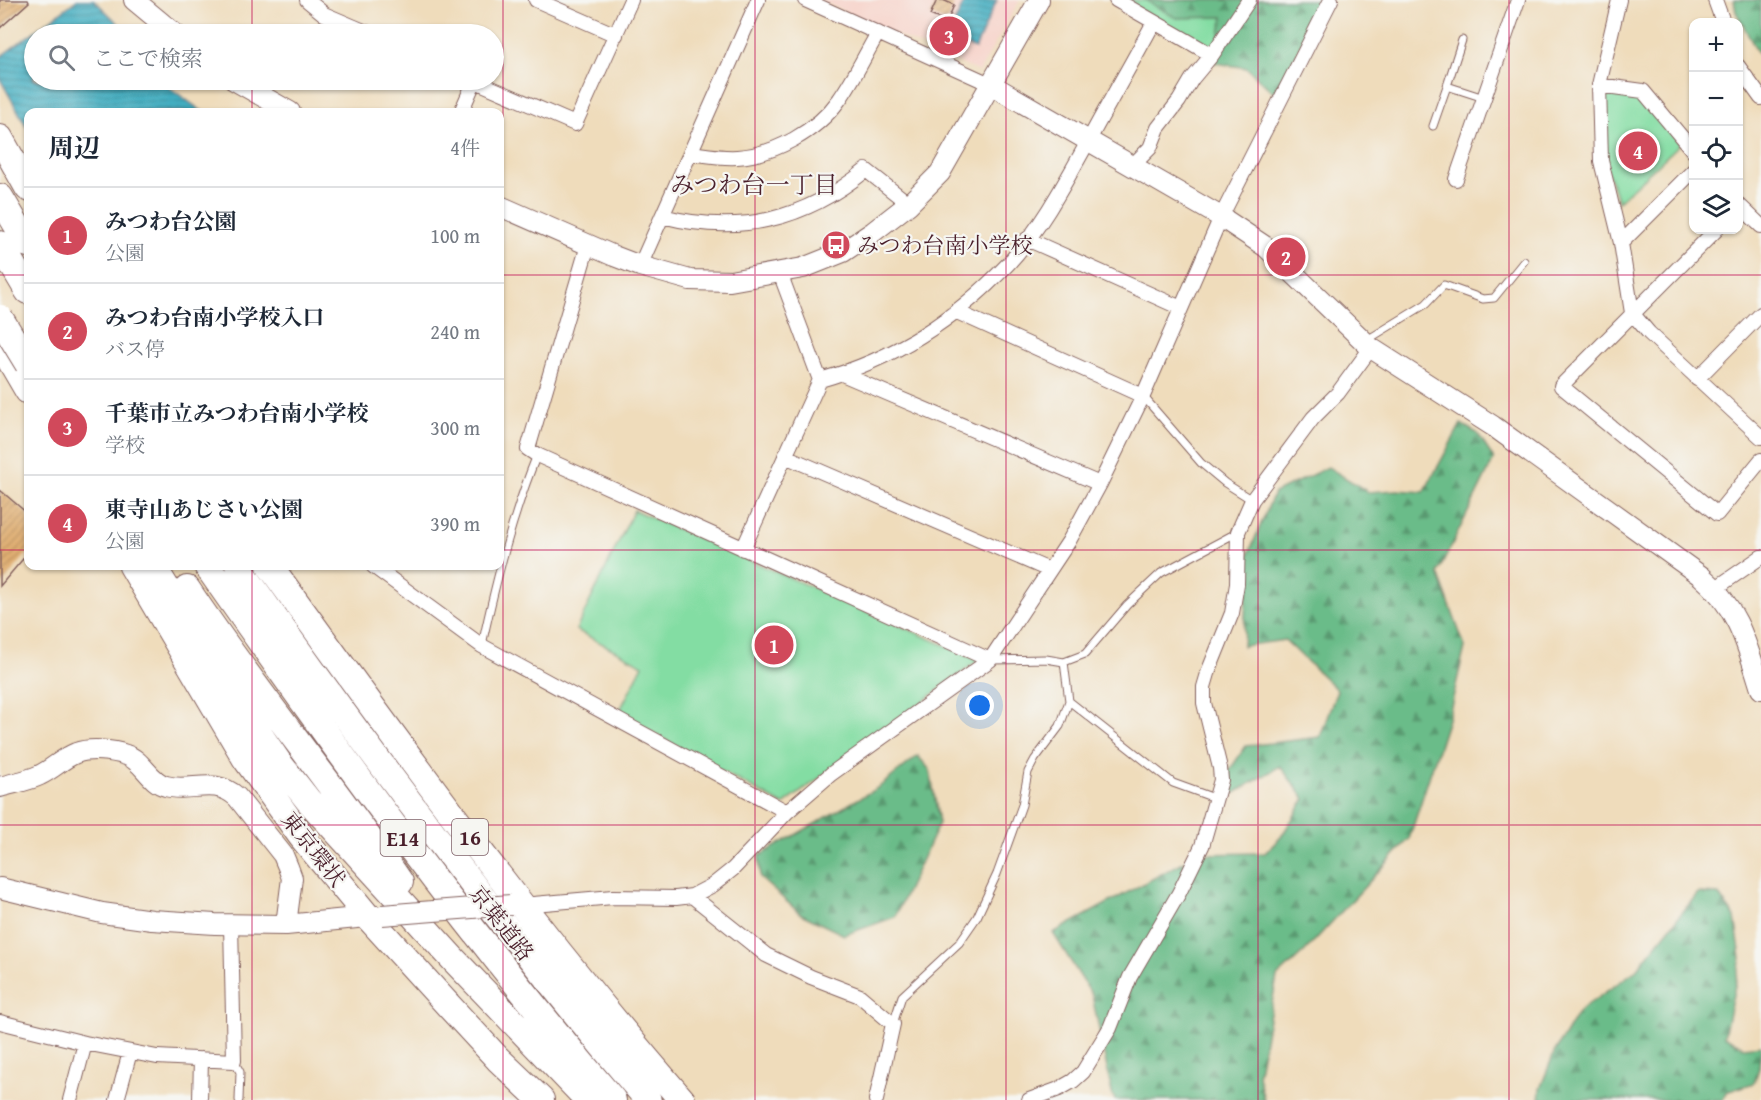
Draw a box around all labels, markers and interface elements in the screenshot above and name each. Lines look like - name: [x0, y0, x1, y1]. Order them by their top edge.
- pin: 3: [930, 14, 968, 58]
- map controls: [1689, 18, 1743, 234]
- button: +: [1689, 18, 1743, 72]
- search box: [24, 24, 504, 90]
- icon: search: [45, 41, 78, 74]
- text: ここで検索: [93, 42, 203, 74]
- button: −: [1689, 72, 1743, 126]
- button: locate: [1689, 126, 1743, 180]
- text: 周辺: [48, 128, 100, 167]
- pin: 4: [1618, 128, 1658, 174]
- text: 4件: [450, 133, 480, 162]
- district label: みつわ台一丁目: [670, 167, 838, 202]
- button: layers: [1689, 180, 1743, 234]
- text: みつわ台公園: [105, 205, 237, 237]
- text: 1: [62, 221, 73, 250]
- text: 100 m: [430, 221, 480, 250]
- bus stop icon: みつわ台南小学校: [820, 229, 852, 261]
- place label: みつわ台南小学校: [857, 229, 1033, 261]
- pin: 2: [1266, 234, 1306, 280]
- text: 公園: [105, 238, 145, 267]
- text: みつわ台南小学校入口: [105, 301, 325, 333]
- text: 2: [62, 317, 73, 346]
- text: 240 m: [430, 317, 480, 346]
- text: バス停: [105, 334, 165, 363]
- text: 千葉市立みつわ台南小学校: [105, 397, 369, 429]
- text: 3: [62, 413, 73, 442]
- text: 300 m: [430, 413, 480, 442]
- text: 学校: [105, 430, 145, 459]
- text: 東寺山あじさい公園: [105, 493, 303, 525]
- text: 4: [62, 509, 73, 538]
- text: 390 m: [430, 509, 480, 538]
- text: 公園: [105, 526, 145, 555]
- pin: 1: [754, 622, 794, 668]
- your location: [965, 691, 994, 720]
- street label: 東京環状: [274, 804, 354, 894]
- road number: 16: [452, 819, 488, 855]
- road number: E14: [380, 820, 426, 856]
- street label: 京葉道路: [462, 878, 542, 968]

